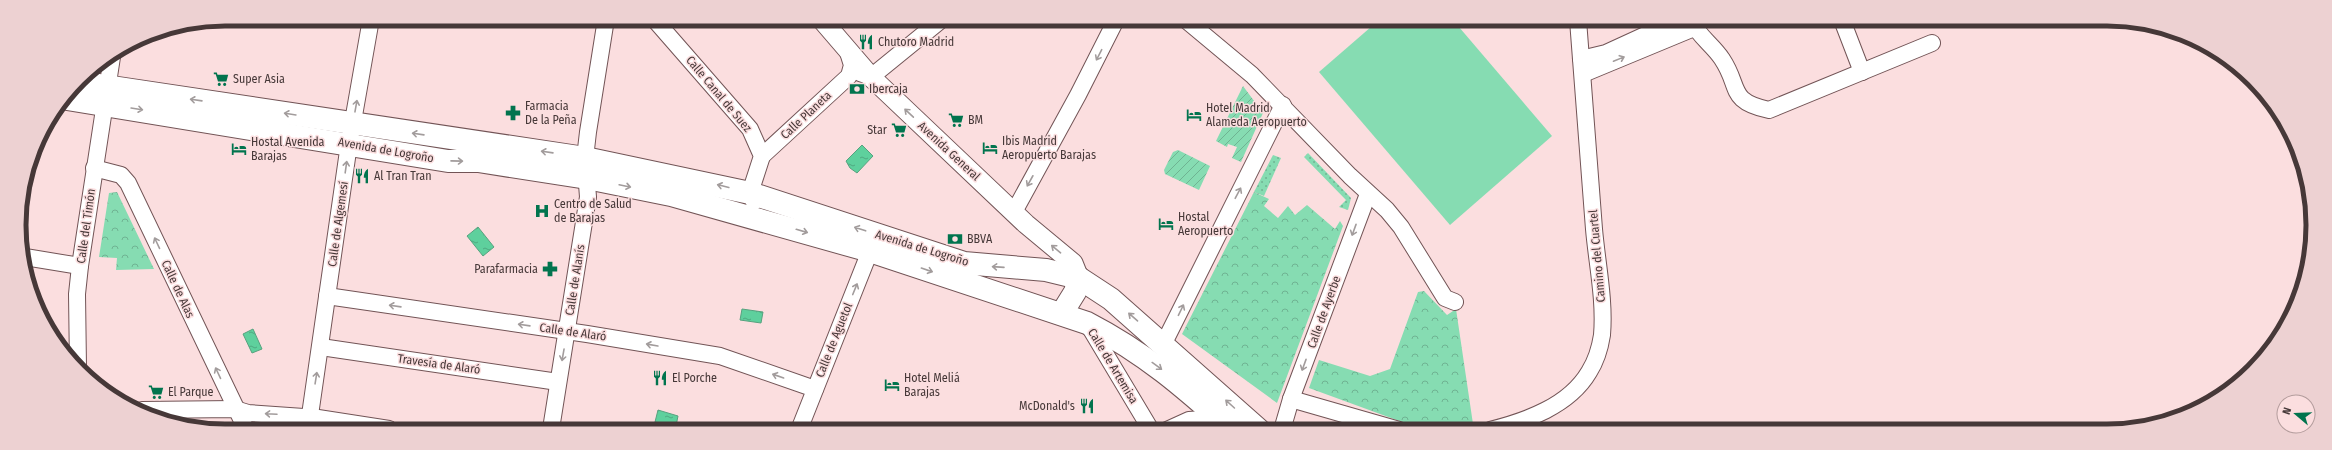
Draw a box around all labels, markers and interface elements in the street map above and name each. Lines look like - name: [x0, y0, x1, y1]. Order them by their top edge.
- restaurant icon: Chutoro Madrid: [857, 33, 875, 51]
- place label: Chutoro Madrid: [878, 35, 954, 49]
- one-way arrow: [1095, 49, 1102, 61]
- street label: Calle Canal de Suez: [683, 53, 755, 135]
- one-way arrow: [1612, 55, 1624, 63]
- supermarket icon: Super Asia: [212, 70, 230, 88]
- place label: Super Asia: [233, 72, 285, 86]
- bank icon: Ibercaja: [848, 80, 866, 98]
- place label: Ibercaja: [869, 82, 908, 96]
- street label: Calle Planeta: [778, 88, 834, 142]
- one-way arrow: [190, 96, 203, 104]
- one-way arrow: [352, 99, 360, 112]
- place label: Farmacia De la Peña: [525, 99, 577, 127]
- place label: Hotel Madrid Alameda Aeropuerto: [1206, 101, 1307, 129]
- pharmacy icon: Farmacia De la Peña: [504, 104, 522, 122]
- one-way arrow: [130, 105, 143, 113]
- hotel icon: Hotel Madrid Alameda Aeropuerto: [1185, 106, 1203, 124]
- one-way arrow: [904, 108, 914, 118]
- one-way arrow: [283, 110, 296, 118]
- supermarket icon: BM: [947, 111, 965, 129]
- place label: BM: [968, 113, 983, 127]
- street label: Avenida General: [915, 119, 983, 183]
- supermarket icon: Star: [890, 121, 908, 139]
- place label: Star: [867, 123, 888, 137]
- one-way arrow: [412, 130, 425, 138]
- place label: Ibis Madrid Aeropuerto Barajas: [1002, 134, 1096, 162]
- place label: Hostal Avenida Barajas: [251, 135, 325, 163]
- street label: Avenida de Logroño: [337, 135, 435, 165]
- hotel icon: Ibis Madrid Aeropuerto Barajas: [981, 139, 999, 157]
- hotel icon: Hostal Avenida Barajas: [230, 140, 248, 158]
- one-way arrow: [541, 148, 554, 156]
- one-way arrow: [450, 157, 463, 165]
- one-way arrow: [342, 160, 350, 173]
- restaurant icon: Al Tran Tran: [353, 167, 371, 185]
- place label: Al Tran Tran: [374, 169, 432, 183]
- one-way arrow: [1026, 175, 1034, 187]
- street label: Calle de Algemesí: [325, 180, 351, 268]
- one-way arrow: [618, 182, 631, 190]
- one-way arrow: [716, 182, 729, 190]
- one-way arrow: [1235, 187, 1242, 199]
- street label: Calle del Timón: [74, 188, 98, 264]
- place label: Centro de Salud de Barajas: [554, 197, 632, 225]
- hospital icon: Centro de Salud de Barajas: [533, 202, 551, 220]
- street label: Camino del Cuartel: [1586, 209, 1608, 303]
- place label: Hostal Aeropuerto: [1178, 210, 1233, 238]
- hotel icon: Hostal Aeropuerto: [1157, 215, 1175, 233]
- one-way arrow: [1350, 224, 1358, 236]
- one-way arrow: [854, 225, 867, 232]
- street label: Avenida de Logroño: [874, 227, 970, 269]
- one-way arrow: [796, 228, 809, 236]
- bank icon: BBVA: [946, 230, 964, 248]
- place label: BBVA: [967, 232, 993, 246]
- one-way arrow: [153, 237, 160, 249]
- street label: Calle de Alanís: [562, 243, 588, 317]
- one-way arrow: [1050, 244, 1061, 253]
- street label: Calle de Alas: [158, 258, 198, 320]
- pharmacy icon: Parafarmacia: [541, 260, 559, 278]
- place label: Parafarmacia: [474, 262, 538, 276]
- one-way arrow: [992, 264, 1005, 271]
- one-way arrow: [920, 266, 932, 274]
- street label: Calle de Ayerbe: [1304, 274, 1344, 350]
- one-way arrow: [852, 284, 859, 296]
- street label: Calle de Aguetol: [813, 301, 855, 379]
- one-way arrow: [389, 302, 402, 310]
- one-way arrow: [1177, 304, 1185, 316]
- one-way arrow: [1127, 313, 1138, 322]
- street label: Calle de Alaró: [539, 320, 607, 344]
- one-way arrow: [518, 321, 531, 329]
- street label: Calle de Artemisa: [1085, 326, 1141, 406]
- one-way arrow: [646, 341, 659, 349]
- one-way arrow: [559, 348, 567, 361]
- street label: Travesía de Alaró: [397, 351, 481, 377]
- one-way arrow: [1300, 359, 1308, 371]
- one-way arrow: [1151, 362, 1162, 370]
- one-way arrow: [214, 368, 221, 380]
- restaurant icon: El Porche: [651, 369, 669, 387]
- place label: El Porche: [672, 371, 717, 385]
- place label: Hotel Meliá Barajas: [904, 371, 960, 399]
- one-way arrow: [312, 372, 320, 385]
- one-way arrow: [772, 372, 785, 379]
- hotel icon: Hotel Meliá Barajas: [883, 376, 901, 394]
- supermarket icon: El Parque: [147, 383, 165, 401]
- place label: El Parque: [168, 385, 214, 399]
- north arrow: [2276, 394, 2316, 434]
- restaurant icon: McDonald's: [1078, 397, 1096, 415]
- place label: McDonald's: [1019, 399, 1075, 413]
- one-way arrow: [1225, 399, 1235, 409]
- text: N: [2280, 406, 2294, 416]
- one-way arrow: [265, 411, 278, 418]

